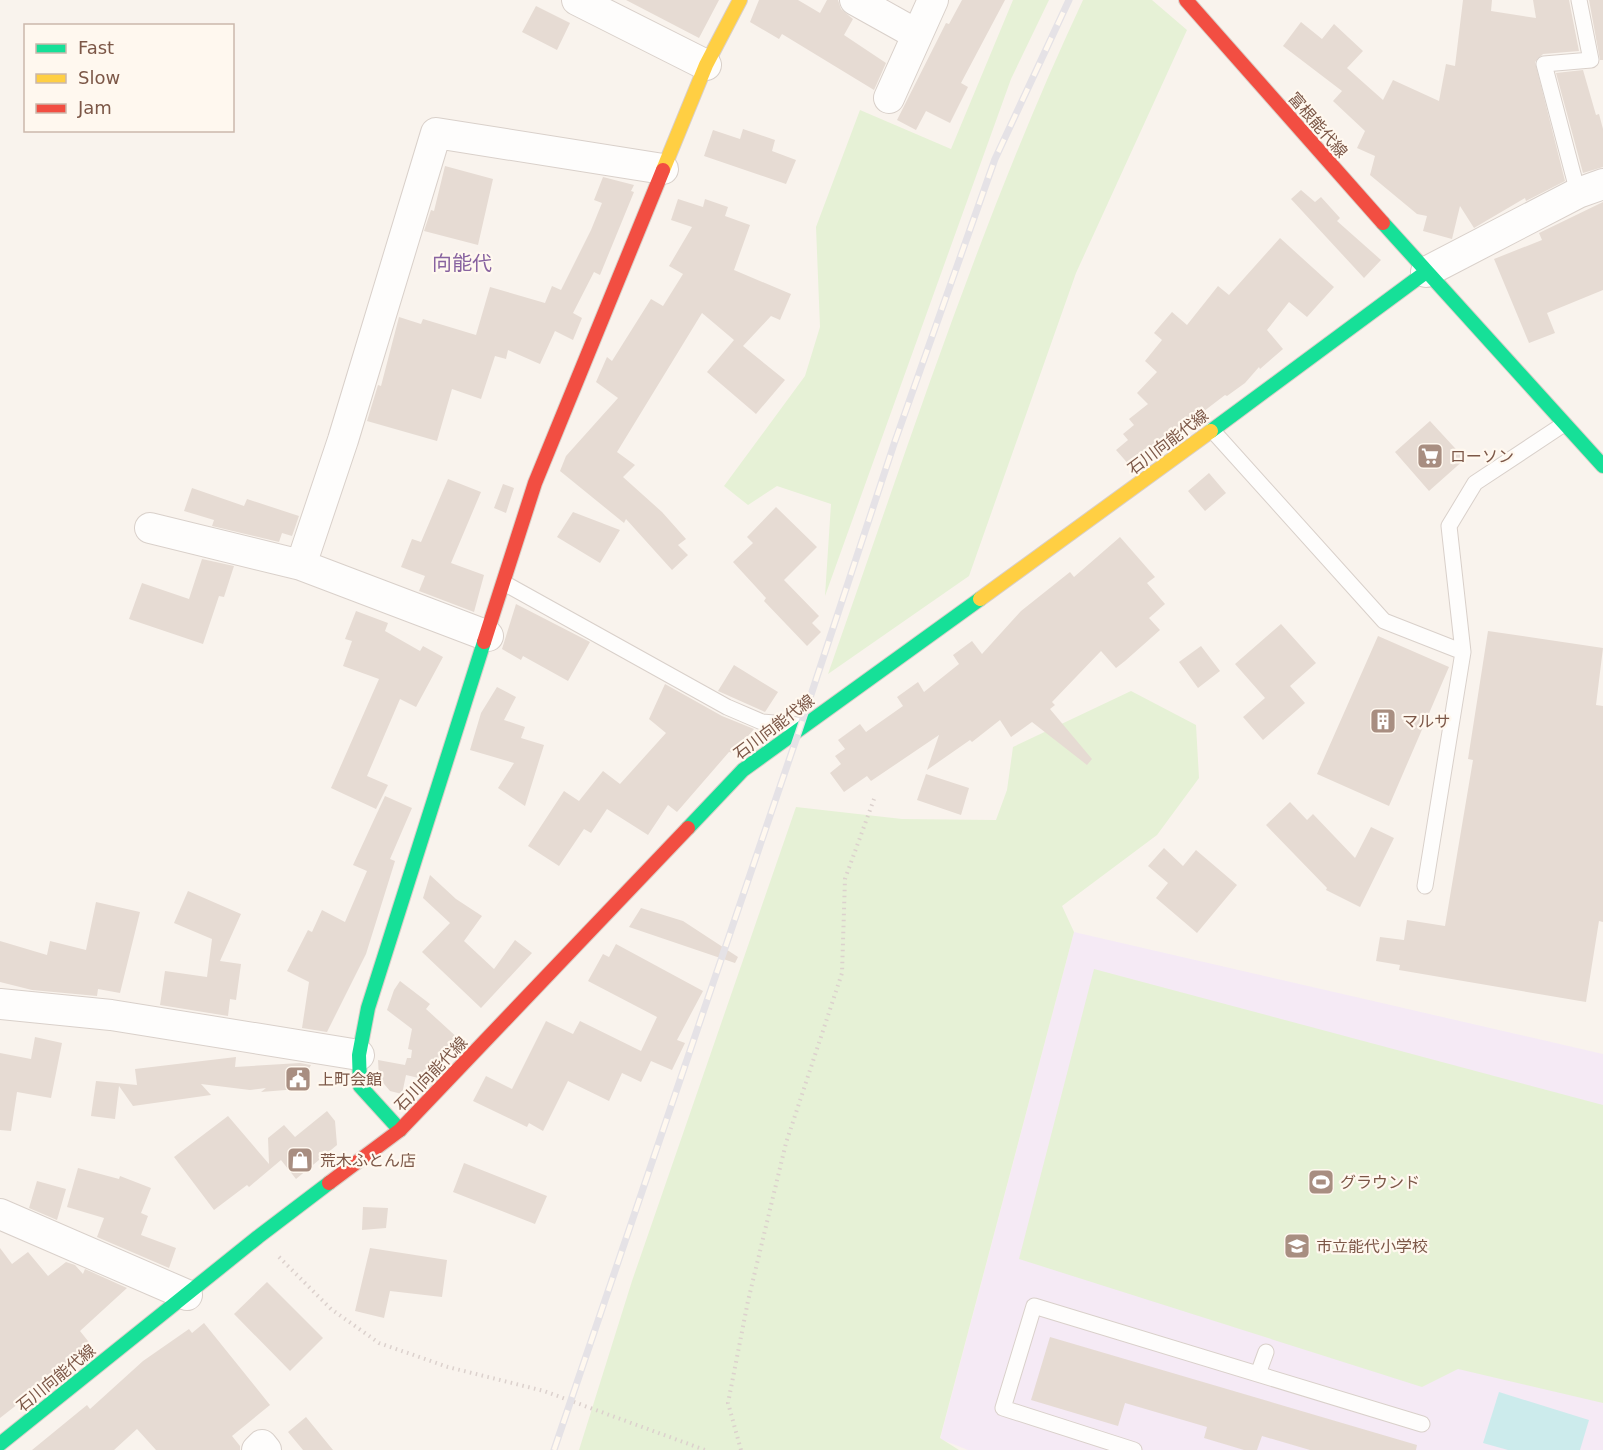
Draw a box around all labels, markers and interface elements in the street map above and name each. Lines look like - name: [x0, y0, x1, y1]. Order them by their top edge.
- legend: [24, 24, 234, 132]
- text: Fast: [78, 37, 114, 58]
- text: Slow: [78, 67, 120, 88]
- street label: 富根能代線: [1285, 89, 1351, 161]
- text: Jam: [77, 97, 112, 118]
- district label: 向能代: [432, 251, 492, 275]
- street label: 石川向能代線: [1124, 406, 1212, 478]
- supermarket icon: ローソン: [1415, 441, 1445, 471]
- place label: ローソン: [1450, 447, 1514, 466]
- street label: 石川向能代線: [730, 691, 818, 763]
- building icon: マルサ: [1368, 706, 1398, 736]
- place label: マルサ: [1402, 712, 1450, 731]
- street label: 石川向能代線: [391, 1033, 471, 1115]
- public building icon: 上町会館: [283, 1064, 313, 1094]
- place label: 上町会館: [318, 1070, 382, 1089]
- shop icon: 荒木ふとん店: [285, 1145, 315, 1175]
- place label: 荒木ふとん店: [320, 1151, 416, 1170]
- sports icon: グラウンド: [1306, 1167, 1336, 1197]
- place label: グラウンド: [1340, 1173, 1420, 1192]
- school or university icon: 市立能代小学校: [1282, 1231, 1312, 1261]
- place label: 市立能代小学校: [1316, 1237, 1428, 1256]
- street label: 石川向能代線: [13, 1340, 99, 1416]

